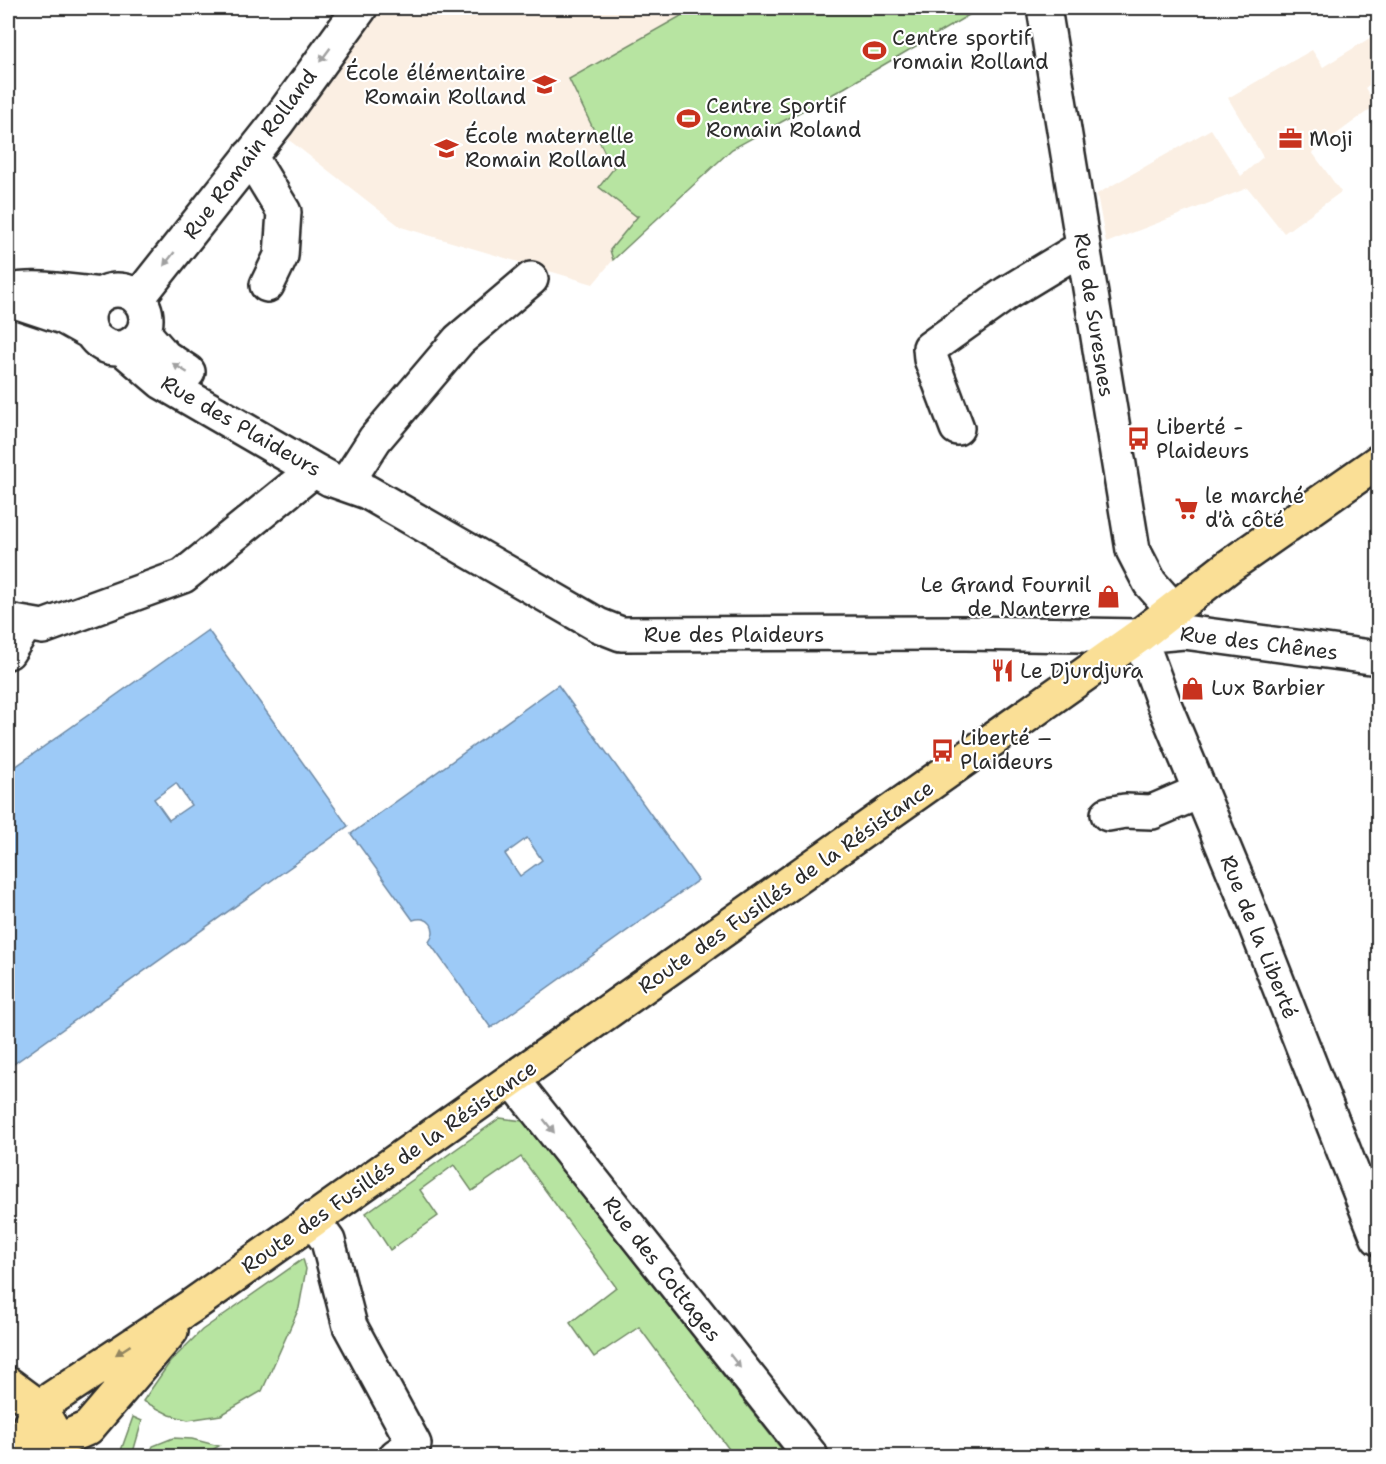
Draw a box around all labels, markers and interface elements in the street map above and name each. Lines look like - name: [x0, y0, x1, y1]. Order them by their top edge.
- place label: Centre sportif romain Rolland: [892, 24, 1049, 76]
- sports icon: Centre sportif romain Rolland: [861, 37, 887, 63]
- one-way arrow: [319, 46, 331, 62]
- place label: École élémentaire Romain Rolland: [346, 58, 526, 111]
- street label: Rue Romain Rolland: [177, 63, 323, 245]
- school or university icon: École élémentaire Romain Rolland: [531, 72, 557, 98]
- place label: Centre Sportif Romain Roland: [706, 92, 861, 144]
- sports icon: Centre Sportif Romain Roland: [675, 105, 701, 131]
- place label: École maternelle Romain Rolland: [465, 121, 634, 174]
- place label: Moji: [1309, 125, 1353, 153]
- office icon: Moji: [1278, 126, 1304, 152]
- school or university icon: École maternelle Romain Rolland: [434, 135, 460, 161]
- street label: Rue de Suresnes: [1067, 231, 1121, 399]
- one-way arrow: [163, 252, 175, 267]
- one-way arrow: [172, 362, 188, 373]
- street label: Rue des Plaideurs: [156, 369, 326, 483]
- place label: Liberté - Plaideurs: [1156, 413, 1249, 465]
- bus stop icon: Liberté - Plaideurs: [1125, 426, 1151, 452]
- place label: le marché d'à côté: [1205, 482, 1305, 534]
- supermarket icon: le marché d'à côté: [1174, 495, 1200, 521]
- place label: Le Grand Fournil de Nanterre: [920, 571, 1092, 623]
- shop icon: Le Grand Fournil de Nanterre: [1096, 584, 1122, 610]
- street label: Rue des Chênes: [1178, 619, 1340, 667]
- street label: Rue des Plaideurs: [644, 621, 824, 649]
- place label: Le Djurdjura: [1020, 657, 1143, 685]
- restaurant icon: Le Djurdjura: [989, 658, 1015, 684]
- place label: Lux Barbier: [1211, 674, 1325, 702]
- shop icon: Lux Barbier: [1180, 675, 1206, 701]
- place label: Liberté – Plaideurs: [960, 724, 1053, 776]
- bus stop icon: Liberté – Plaideurs: [929, 737, 955, 763]
- street label: Route des Fusillés de la Résistance: [633, 774, 939, 1000]
- street label: Rue de la Liberté: [1213, 851, 1305, 1023]
- street label: Route des Fusillés de la Résistance: [236, 1054, 542, 1280]
- one-way arrow: [542, 1119, 554, 1134]
- street label: Rue des Cottages: [596, 1191, 728, 1347]
- one-way arrow: [115, 1345, 131, 1356]
- one-way arrow: [729, 1354, 741, 1369]

